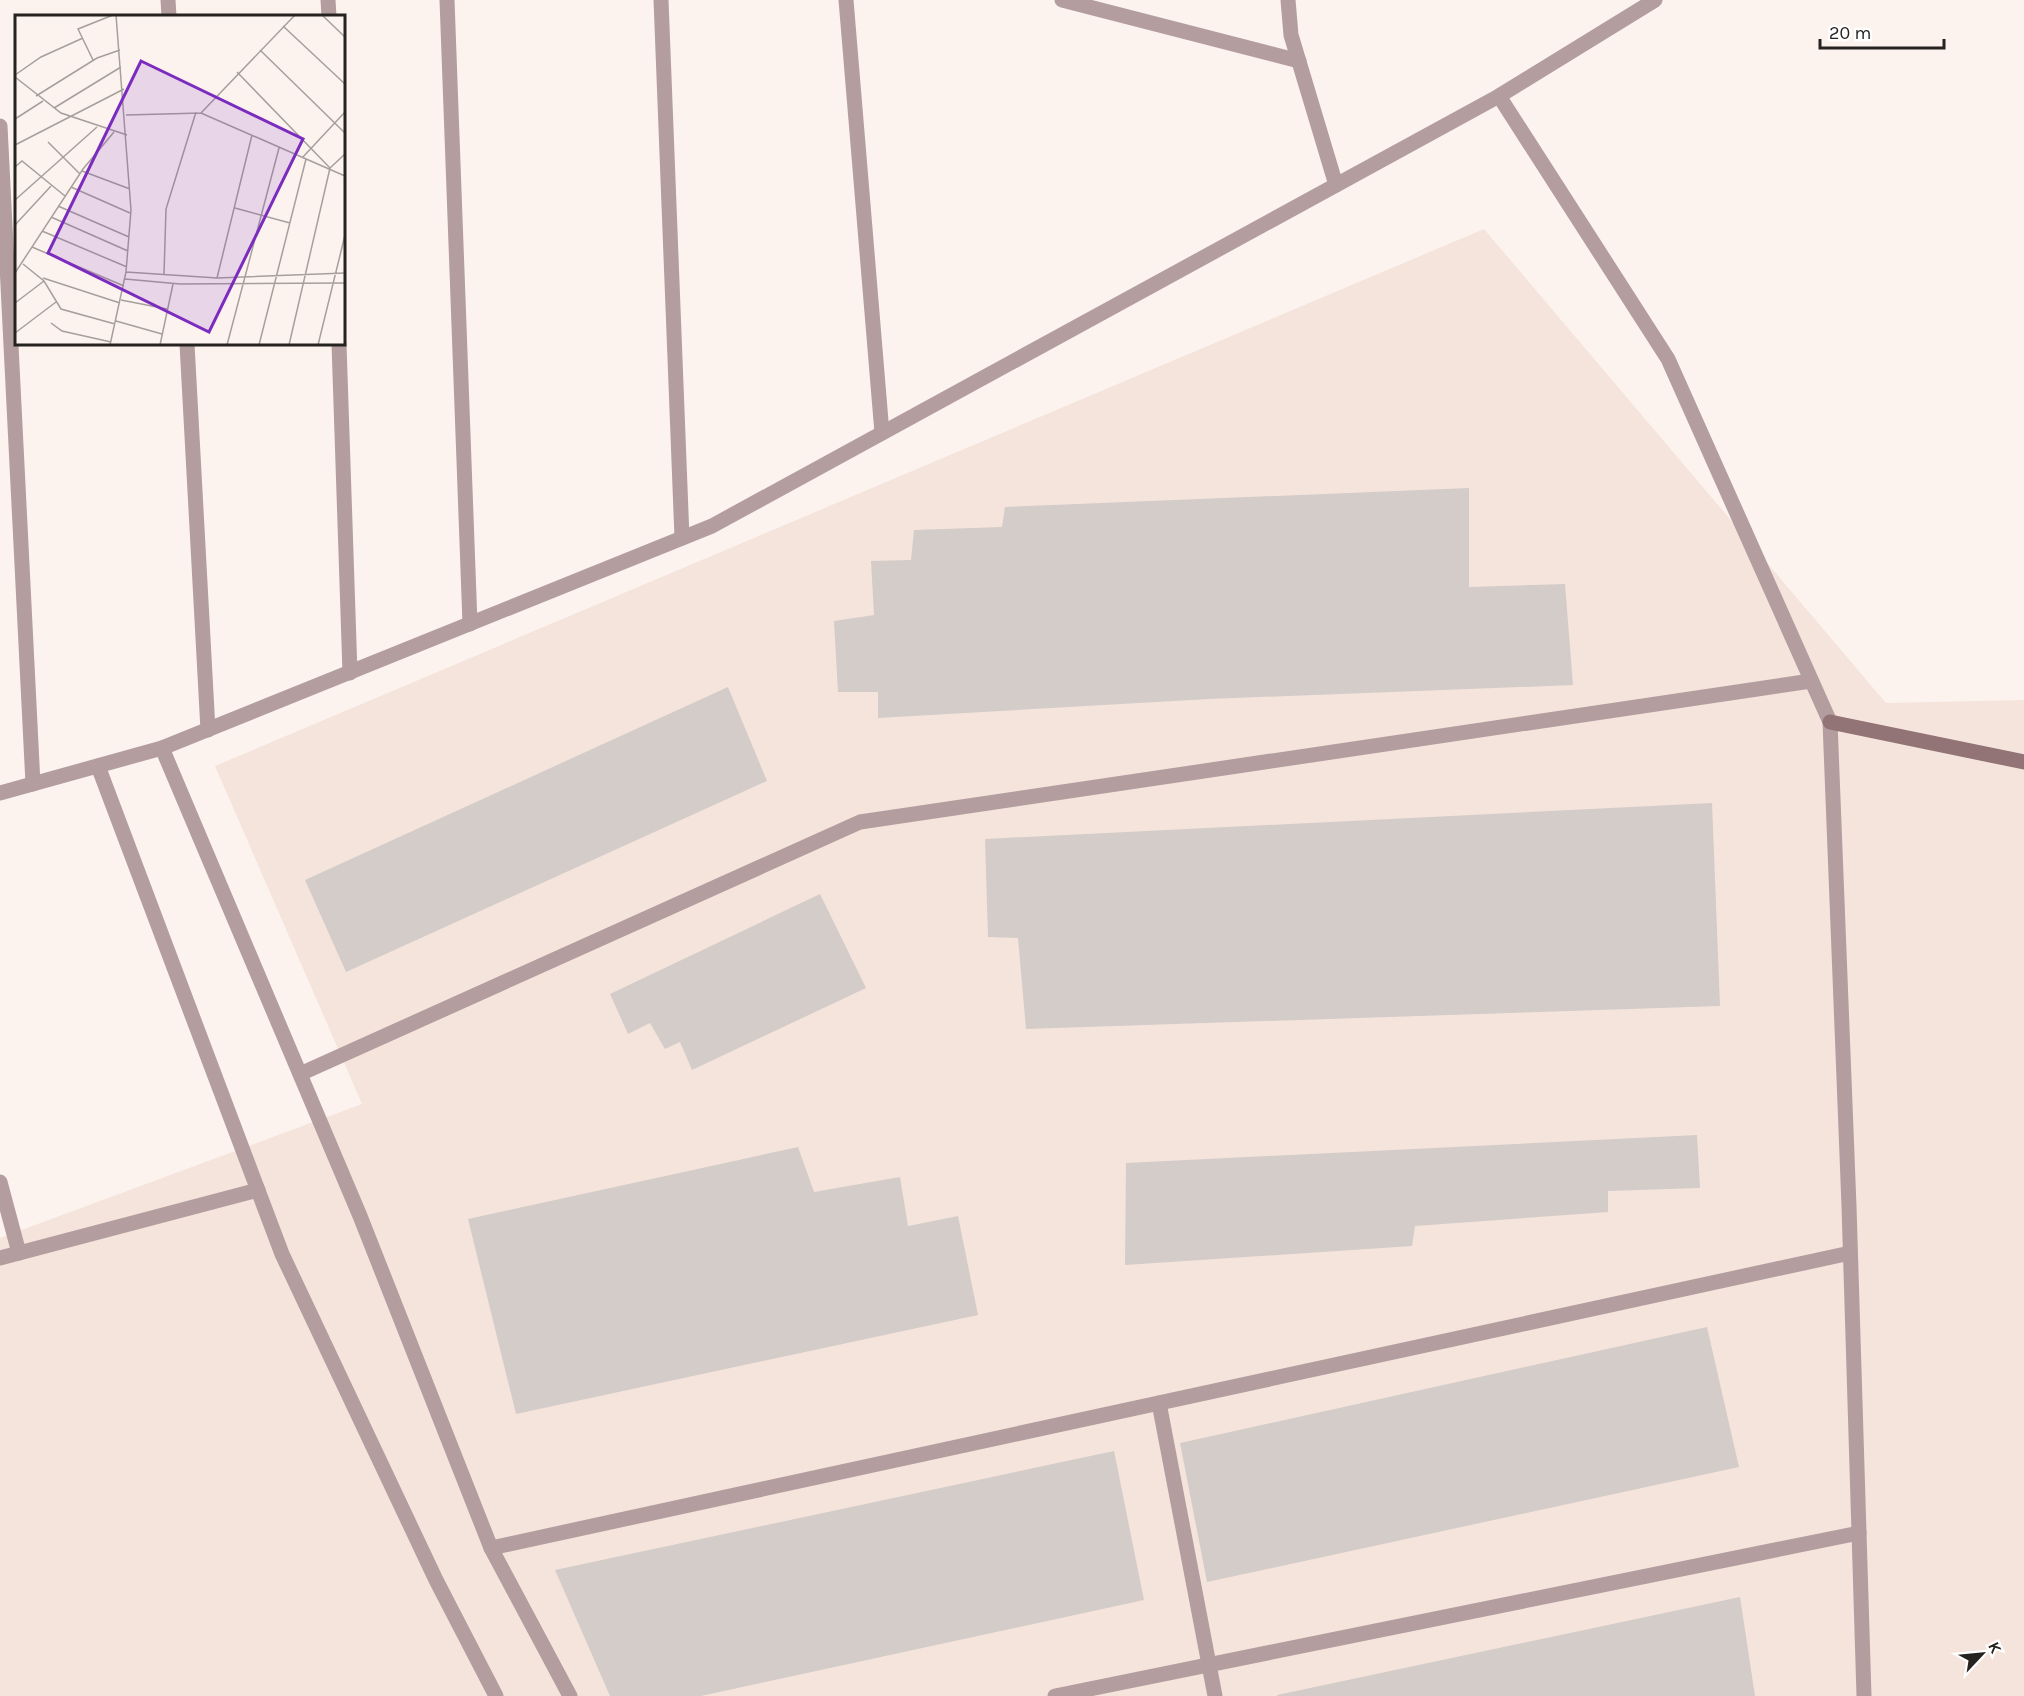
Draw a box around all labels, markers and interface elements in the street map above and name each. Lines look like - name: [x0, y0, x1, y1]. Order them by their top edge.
- scale bar: [1820, 12, 1944, 50]
- inset map: [15, 15, 345, 345]
- text: 20 m: [1829, 22, 1871, 44]
- north arrow: [1952, 1624, 2012, 1684]
- text: K: [1984, 1639, 2006, 1657]

